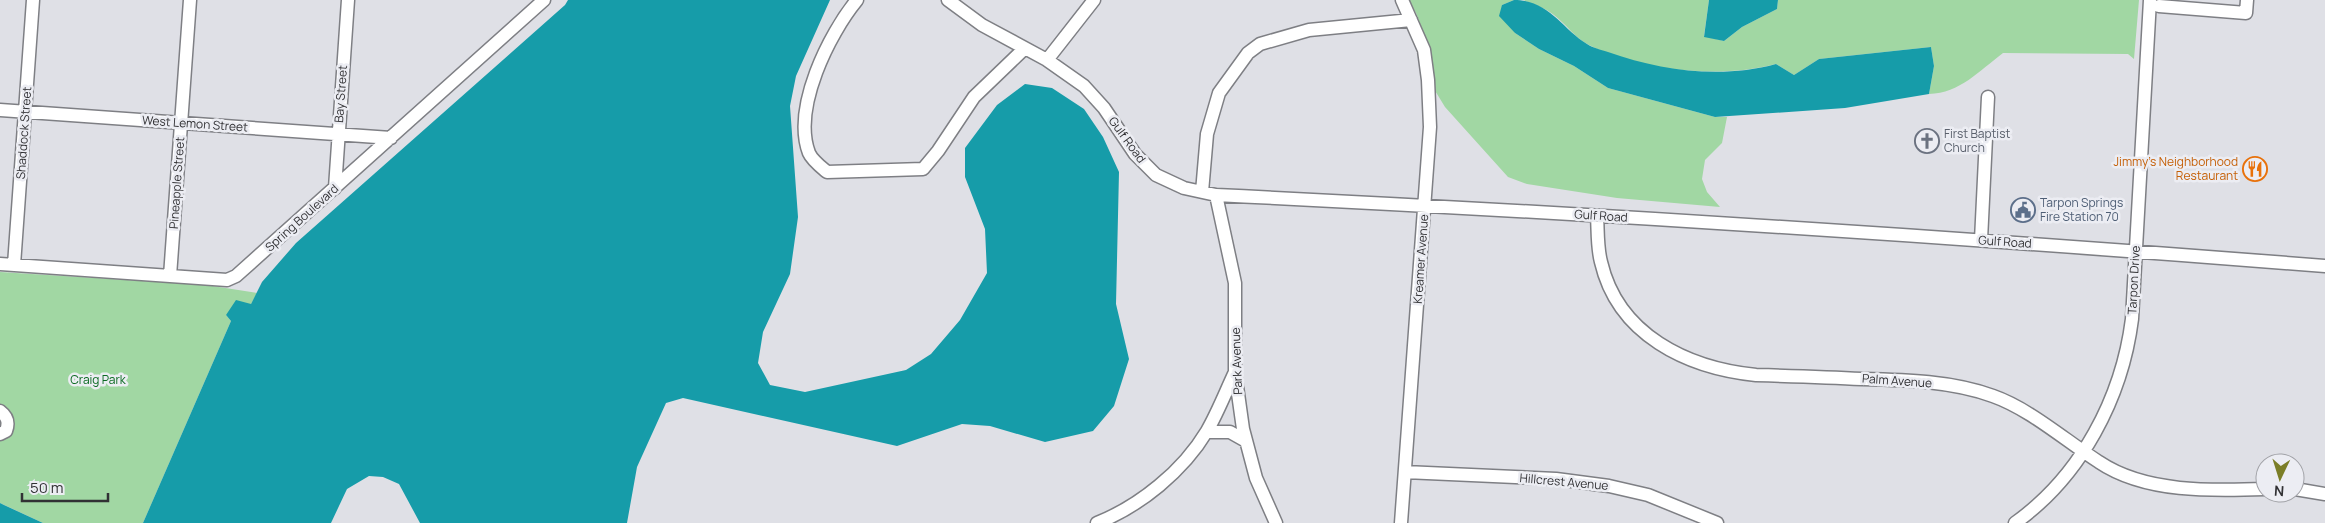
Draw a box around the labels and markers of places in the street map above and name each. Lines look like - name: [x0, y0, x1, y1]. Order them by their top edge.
- place label: First Baptist Church: [1944, 125, 2010, 156]
- church icon: First Baptist Church: [1914, 128, 1940, 154]
- place label: Jimmy's Neighborhood Restaurant: [2114, 153, 2238, 184]
- restaurant icon: Jimmy's Neighborhood Restaurant: [2242, 156, 2268, 182]
- place label: Tarpon Springs Fire Station 70: [2040, 194, 2123, 225]
- public building icon: Tarpon Springs Fire Station 70: [2010, 197, 2036, 223]

